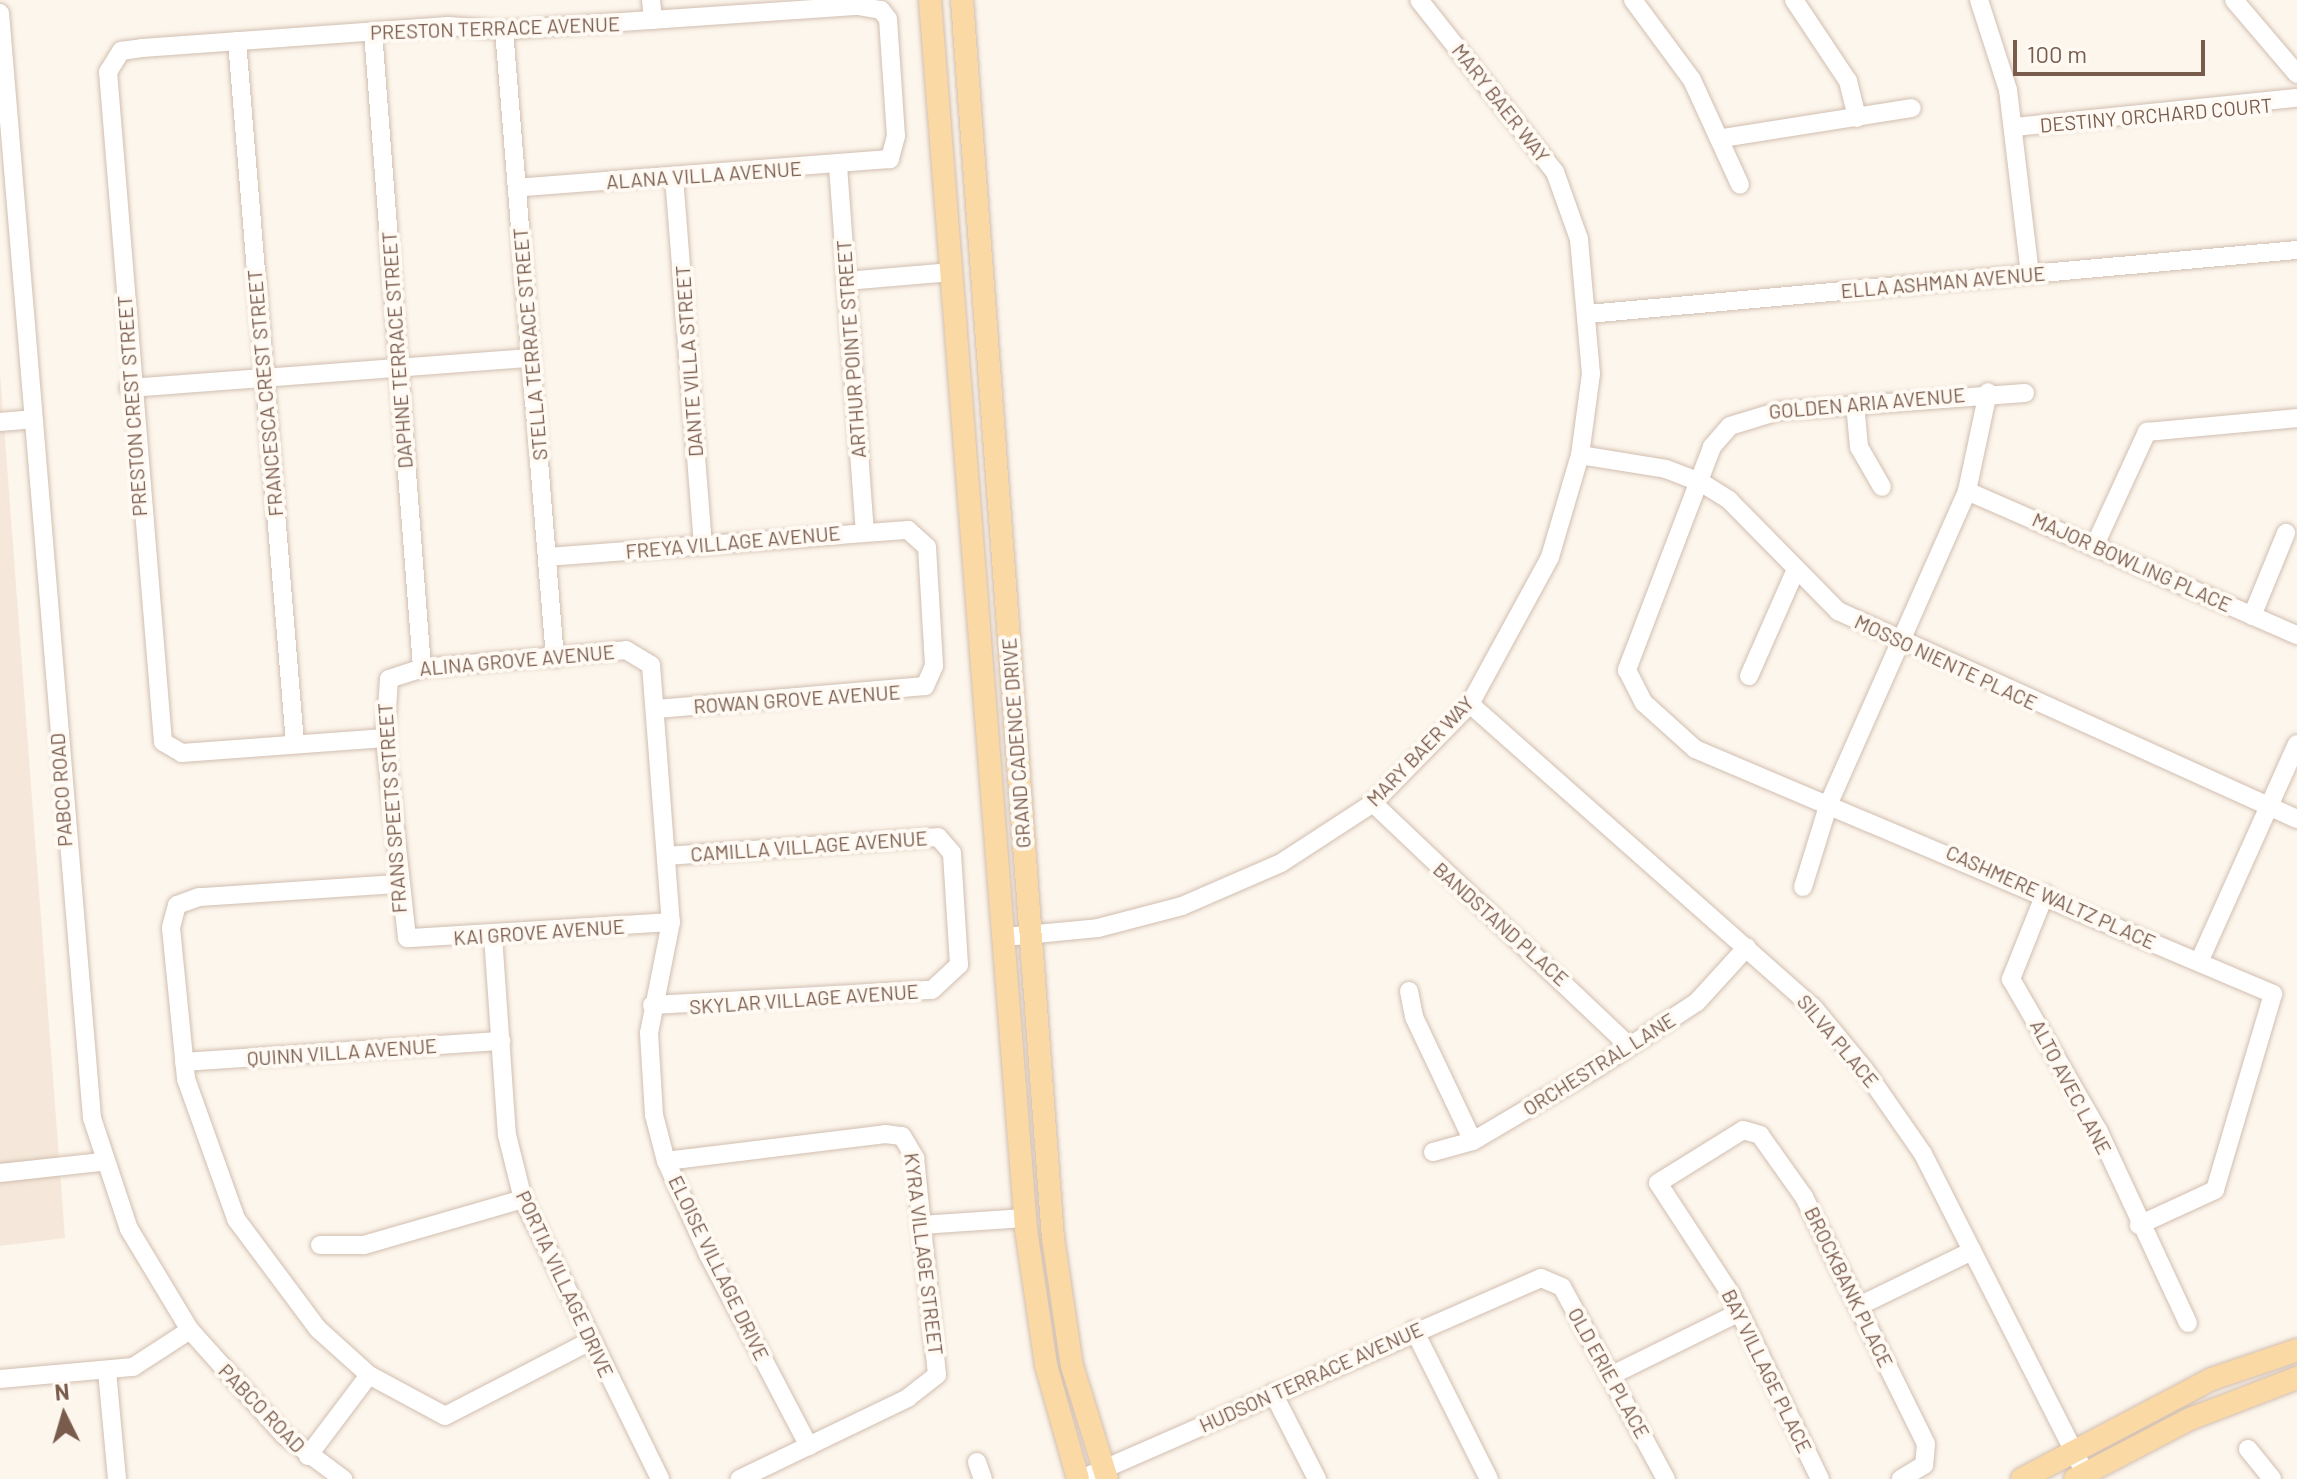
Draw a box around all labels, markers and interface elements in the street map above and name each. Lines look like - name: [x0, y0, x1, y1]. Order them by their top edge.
- street label: PRESTON TERRACE AVENUE: [370, 12, 620, 44]
- scale bar: [2017, 24, 2209, 74]
- street label: MARY BAER WAY: [1447, 39, 1555, 167]
- text: 100 m: [2027, 39, 2087, 68]
- street label: DESTINY ORCHARD COURT: [2039, 93, 2273, 137]
- street label: ALANA VILLA AVENUE: [605, 156, 803, 194]
- street label: STELLA TERRACE STREET: [508, 227, 552, 461]
- street label: DAPHNE TERRACE STREET: [377, 231, 417, 469]
- street label: ARTHUR POINTE STREET: [831, 239, 871, 459]
- street label: ELLA ASHMAN AVENUE: [1840, 261, 2046, 303]
- street label: DANTE VILLA STREET: [670, 264, 708, 458]
- street label: FRANCESCA CREST STREET: [242, 269, 288, 517]
- street label: PRESTON CREST STREET: [112, 295, 152, 517]
- street label: GOLDEN ARIA AVENUE: [1768, 382, 1966, 424]
- street label: MAJOR BOWLING PLACE: [2029, 507, 2235, 617]
- street label: FREYA VILLAGE AVENUE: [625, 521, 841, 563]
- street label: MOSSO NIENTE PLACE: [1851, 609, 2041, 715]
- street label: GRAND CADENCE DRIVE: [997, 637, 1035, 849]
- street label: ALINA GROVE AVENUE: [418, 640, 616, 680]
- street label: ROWAN GROVE AVENUE: [693, 680, 901, 718]
- street label: MARY BAER WAY: [1361, 691, 1479, 811]
- street label: FRANS SPEETS STREET: [373, 702, 411, 914]
- street label: PABCO ROAD: [45, 732, 77, 848]
- street label: CAMILLA VILLAGE AVENUE: [690, 826, 928, 866]
- street label: CASHMERE WALTZ PLACE: [1942, 840, 2160, 954]
- street label: BANDSTAND PLACE: [1429, 857, 1573, 991]
- street label: KAI GROVE AVENUE: [452, 914, 626, 950]
- street label: SKYLAR VILLAGE AVENUE: [688, 979, 920, 1019]
- street label: SILVA PLACE: [1792, 990, 1884, 1092]
- street label: ORCHESTRAL LANE: [1519, 1008, 1679, 1120]
- street label: ALTO AVEC LANE: [2025, 1016, 2117, 1158]
- street label: QUINN VILLA AVENUE: [246, 1033, 438, 1071]
- street label: KYRA VILLAGE STREET: [900, 1151, 948, 1357]
- street label: ELOISE VILLAGE DRIVE: [664, 1172, 774, 1364]
- street label: PORTIA VILLAGE DRIVE: [511, 1187, 619, 1381]
- street label: BROCKBANK PLACE: [1800, 1203, 1898, 1371]
- street label: BAY VILLAGE PLACE: [1717, 1285, 1817, 1457]
- street label: OLD ERIE PLACE: [1563, 1303, 1655, 1443]
- street label: HUDSON TERRACE AVENUE: [1195, 1317, 1427, 1437]
- street label: PABCO ROAD: [214, 1359, 310, 1457]
- north arrow: [24, 1375, 104, 1455]
- text: N: [53, 1378, 70, 1405]

